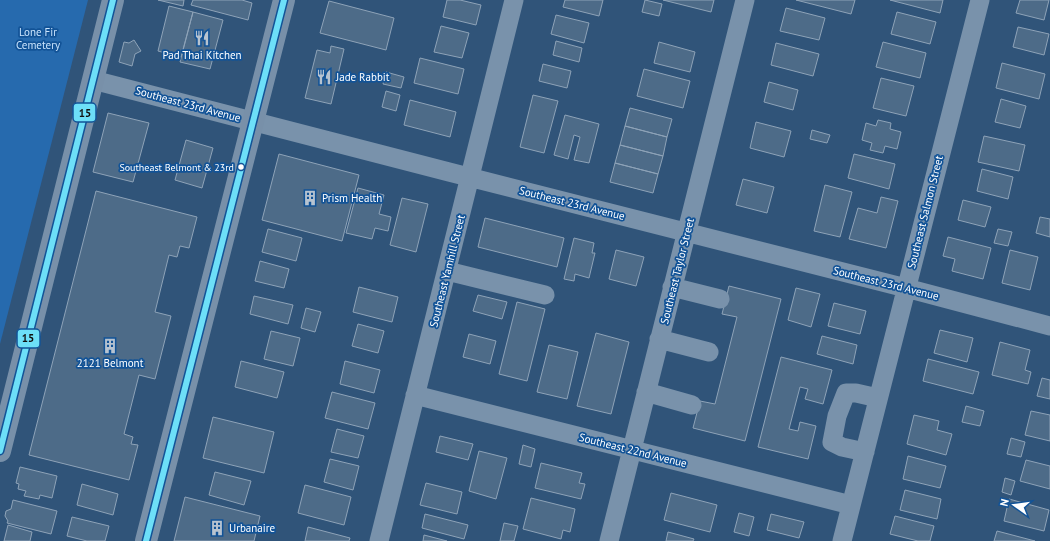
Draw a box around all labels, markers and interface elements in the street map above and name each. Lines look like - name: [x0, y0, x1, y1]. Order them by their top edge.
- park label: Lone Fir Cemetery: [16, 25, 61, 52]
- restaurant icon: Pad Thai Kitchen: [193, 29, 211, 47]
- place label: Pad Thai Kitchen: [162, 48, 242, 62]
- restaurant icon: Jade Rabbit: [315, 68, 333, 86]
- place label: Jade Rabbit: [335, 70, 390, 84]
- street label: Southeast 23rd Avenue: [134, 83, 243, 125]
- line badge: 15: [73, 103, 96, 122]
- text: 15: [79, 106, 91, 120]
- street label: Southeast Salmon Street: [904, 154, 946, 270]
- place label: Southeast Belmont & 23rd: [119, 161, 234, 174]
- marker: Southeast Belmont & 23rd: [236, 162, 246, 172]
- street label: Southeast 23rd Avenue: [518, 183, 627, 223]
- building icon: Prism Health: [301, 189, 319, 207]
- place label: Prism Health: [322, 191, 382, 205]
- street label: Southeast Yamhill Street: [426, 213, 468, 329]
- street label: Southeast Taylor Street: [657, 216, 697, 325]
- street label: Southeast 23rd Avenue: [832, 263, 941, 303]
- line badge: 15: [17, 329, 40, 348]
- text: 15: [22, 331, 34, 345]
- building icon: 2121 Belmont: [101, 337, 119, 355]
- place label: 2121 Belmont: [77, 356, 144, 370]
- street label: Southeast 22nd Avenue: [578, 430, 689, 470]
- north arrow: [994, 485, 1034, 525]
- text: N: [997, 497, 1012, 508]
- building icon: Urbanaire: [208, 519, 226, 537]
- place label: Urbanaire: [229, 521, 275, 535]

